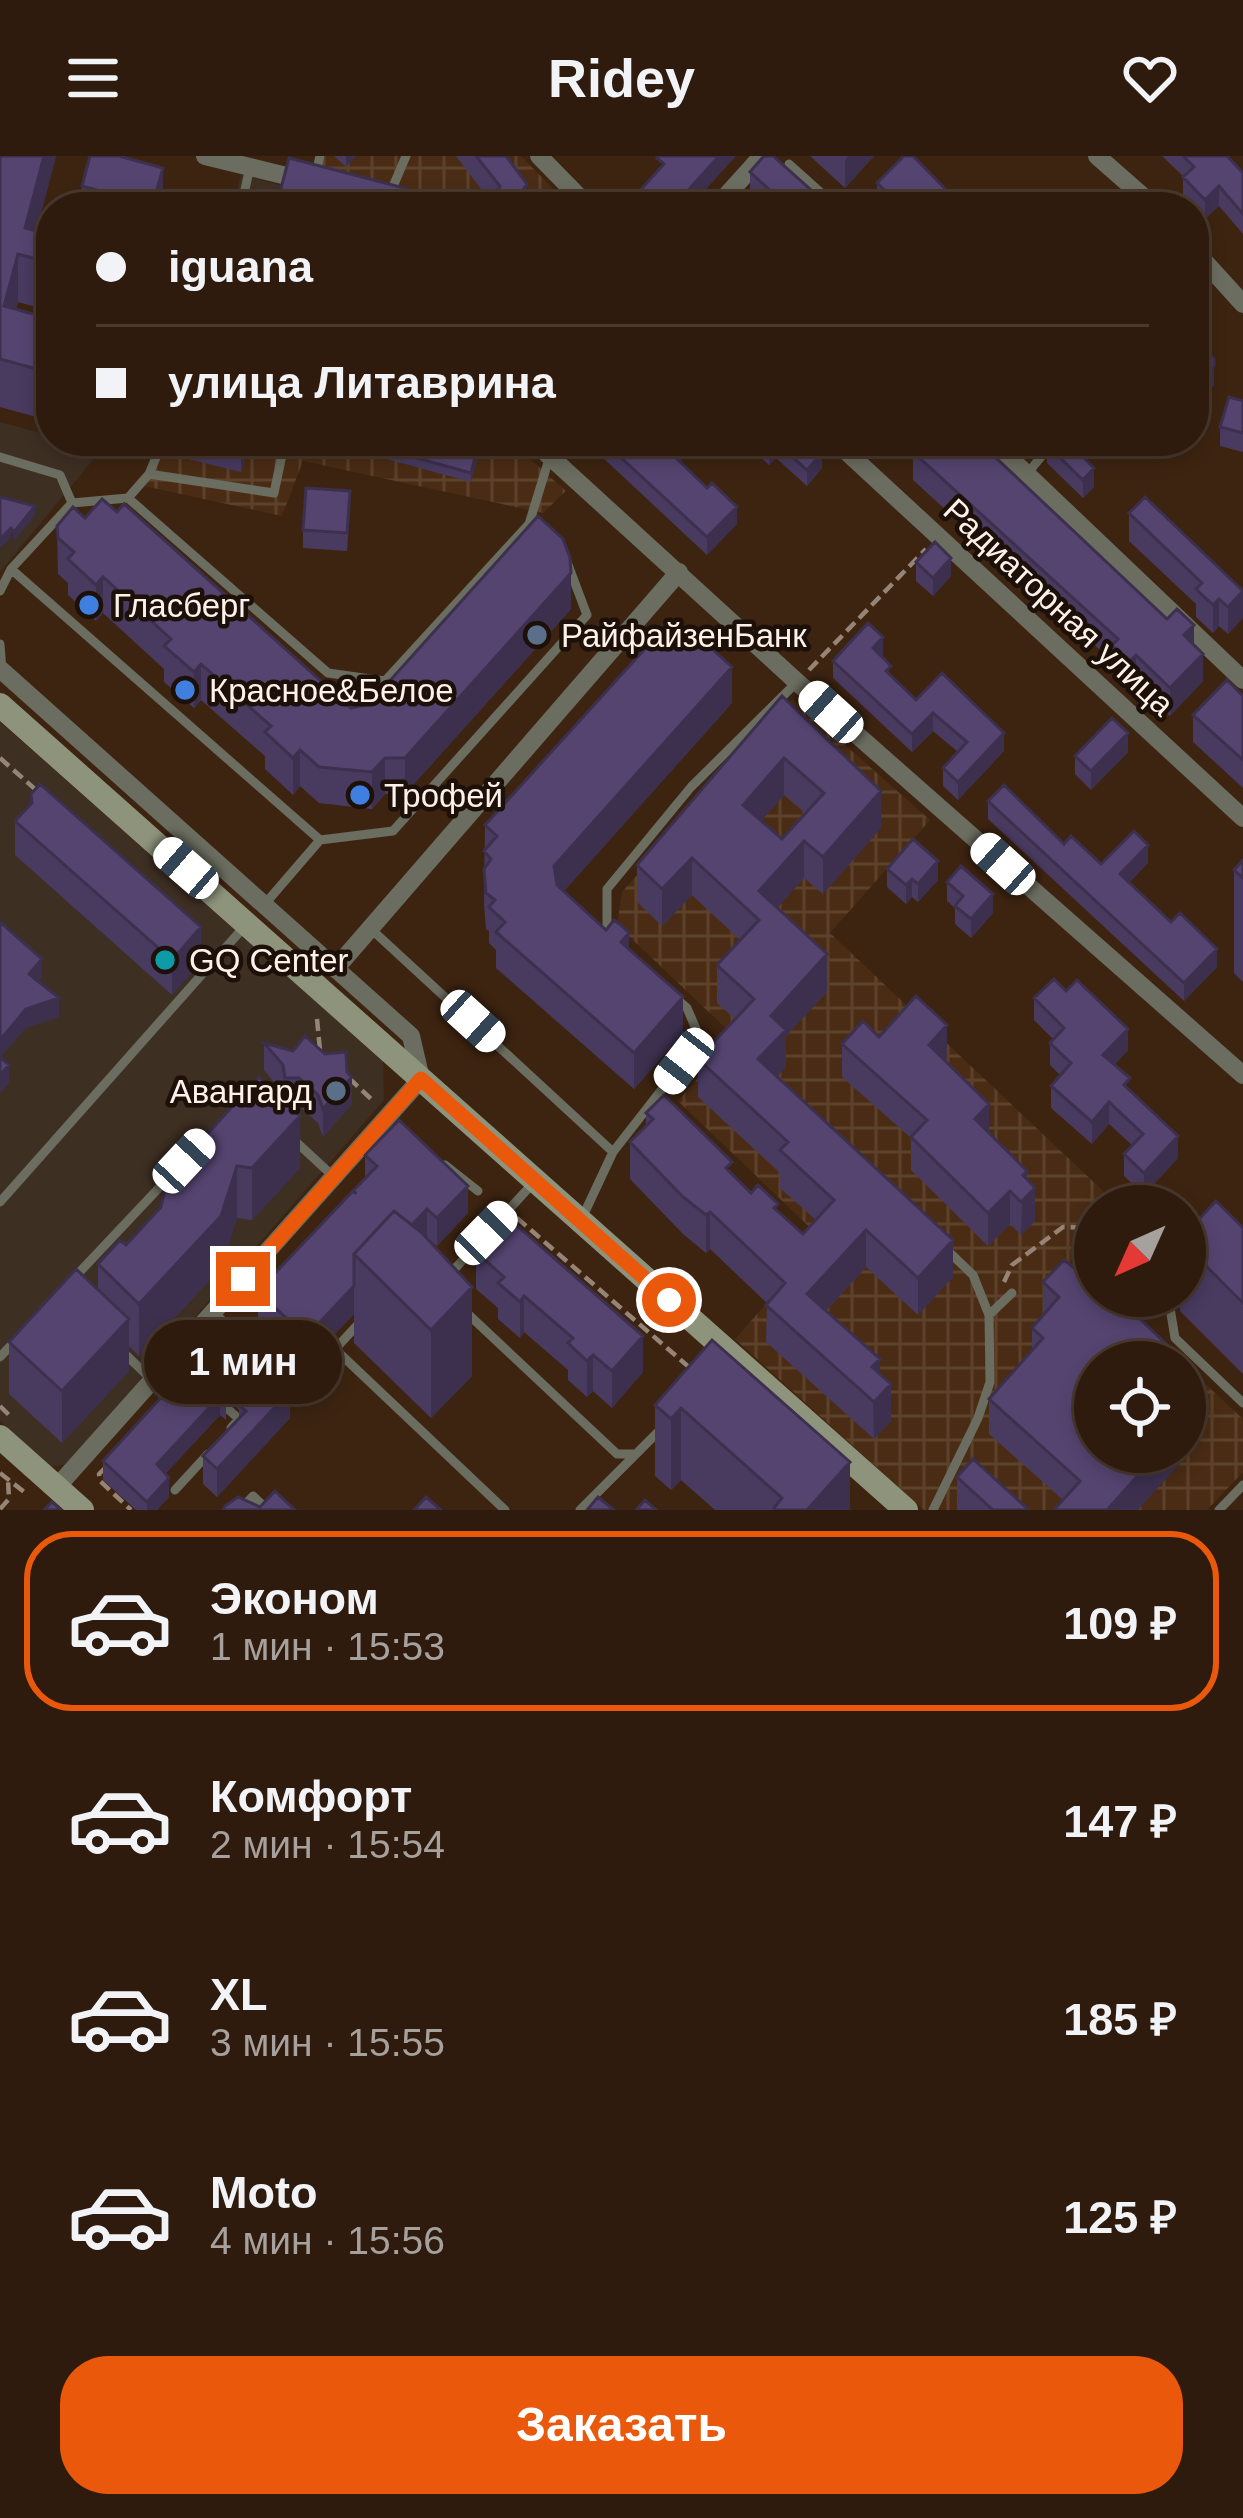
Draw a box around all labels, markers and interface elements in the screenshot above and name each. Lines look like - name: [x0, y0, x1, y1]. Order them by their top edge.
- icon: menu: [60, 45, 126, 111]
- icon: heart: [1117, 45, 1183, 111]
- text: Ridey: [548, 48, 695, 108]
- text: iguana: [168, 241, 313, 292]
- text: улица Литаврина: [168, 357, 556, 408]
- street label: Радиаторная улица: [937, 491, 1182, 723]
- place label: Гласберг: [113, 587, 250, 624]
- marker: Гласберг: [76, 592, 102, 618]
- place label: РайфайзенБанк: [561, 617, 807, 654]
- marker: РайфайзенБанк: [524, 622, 550, 648]
- place label: Красное&Белое: [209, 672, 454, 709]
- car: [792, 675, 870, 749]
- marker: Красное&Белое: [172, 677, 198, 703]
- place label: Трофей: [384, 777, 503, 814]
- marker: Трофей: [347, 782, 373, 808]
- car: [964, 827, 1042, 901]
- car: [147, 831, 225, 905]
- place label: GQ Center: [189, 942, 349, 979]
- marker: GQ Center: [152, 947, 178, 973]
- car: [434, 984, 512, 1058]
- car: [648, 1022, 720, 1100]
- place label: Авангард: [170, 1073, 312, 1110]
- marker: Авангард: [323, 1078, 349, 1104]
- car: [146, 1122, 222, 1200]
- north arrow: [1074, 1185, 1206, 1317]
- map controls: [1074, 1185, 1206, 1473]
- car: [448, 1195, 524, 1271]
- route end: [216, 1252, 270, 1306]
- route start: [642, 1273, 696, 1327]
- callout: 1 мин: [144, 1321, 342, 1405]
- text: 1 мин: [189, 1340, 297, 1383]
- button: locate: [1074, 1341, 1206, 1473]
- icon: car: [66, 1567, 174, 1675]
- text: Эконом: [210, 1573, 379, 1624]
- text: 109 ₽: [1063, 1598, 1177, 1649]
- text: 1 мин · 15:53: [210, 1625, 445, 1668]
- icon: car: [66, 1765, 174, 1873]
- text: Комфорт: [210, 1771, 412, 1822]
- text: 147 ₽: [1063, 1796, 1177, 1847]
- text: 2 мин · 15:54: [210, 1823, 445, 1866]
- icon: car: [66, 1963, 174, 2071]
- text: XL: [210, 1969, 268, 2020]
- text: 185 ₽: [1063, 1994, 1177, 2045]
- text: 3 мин · 15:55: [210, 2021, 445, 2064]
- icon: car: [66, 2161, 174, 2269]
- text: Moto: [210, 2167, 317, 2218]
- text: 125 ₽: [1063, 2192, 1177, 2243]
- text: 4 мин · 15:56: [210, 2219, 445, 2262]
- button: Заказать: [60, 2356, 1183, 2494]

